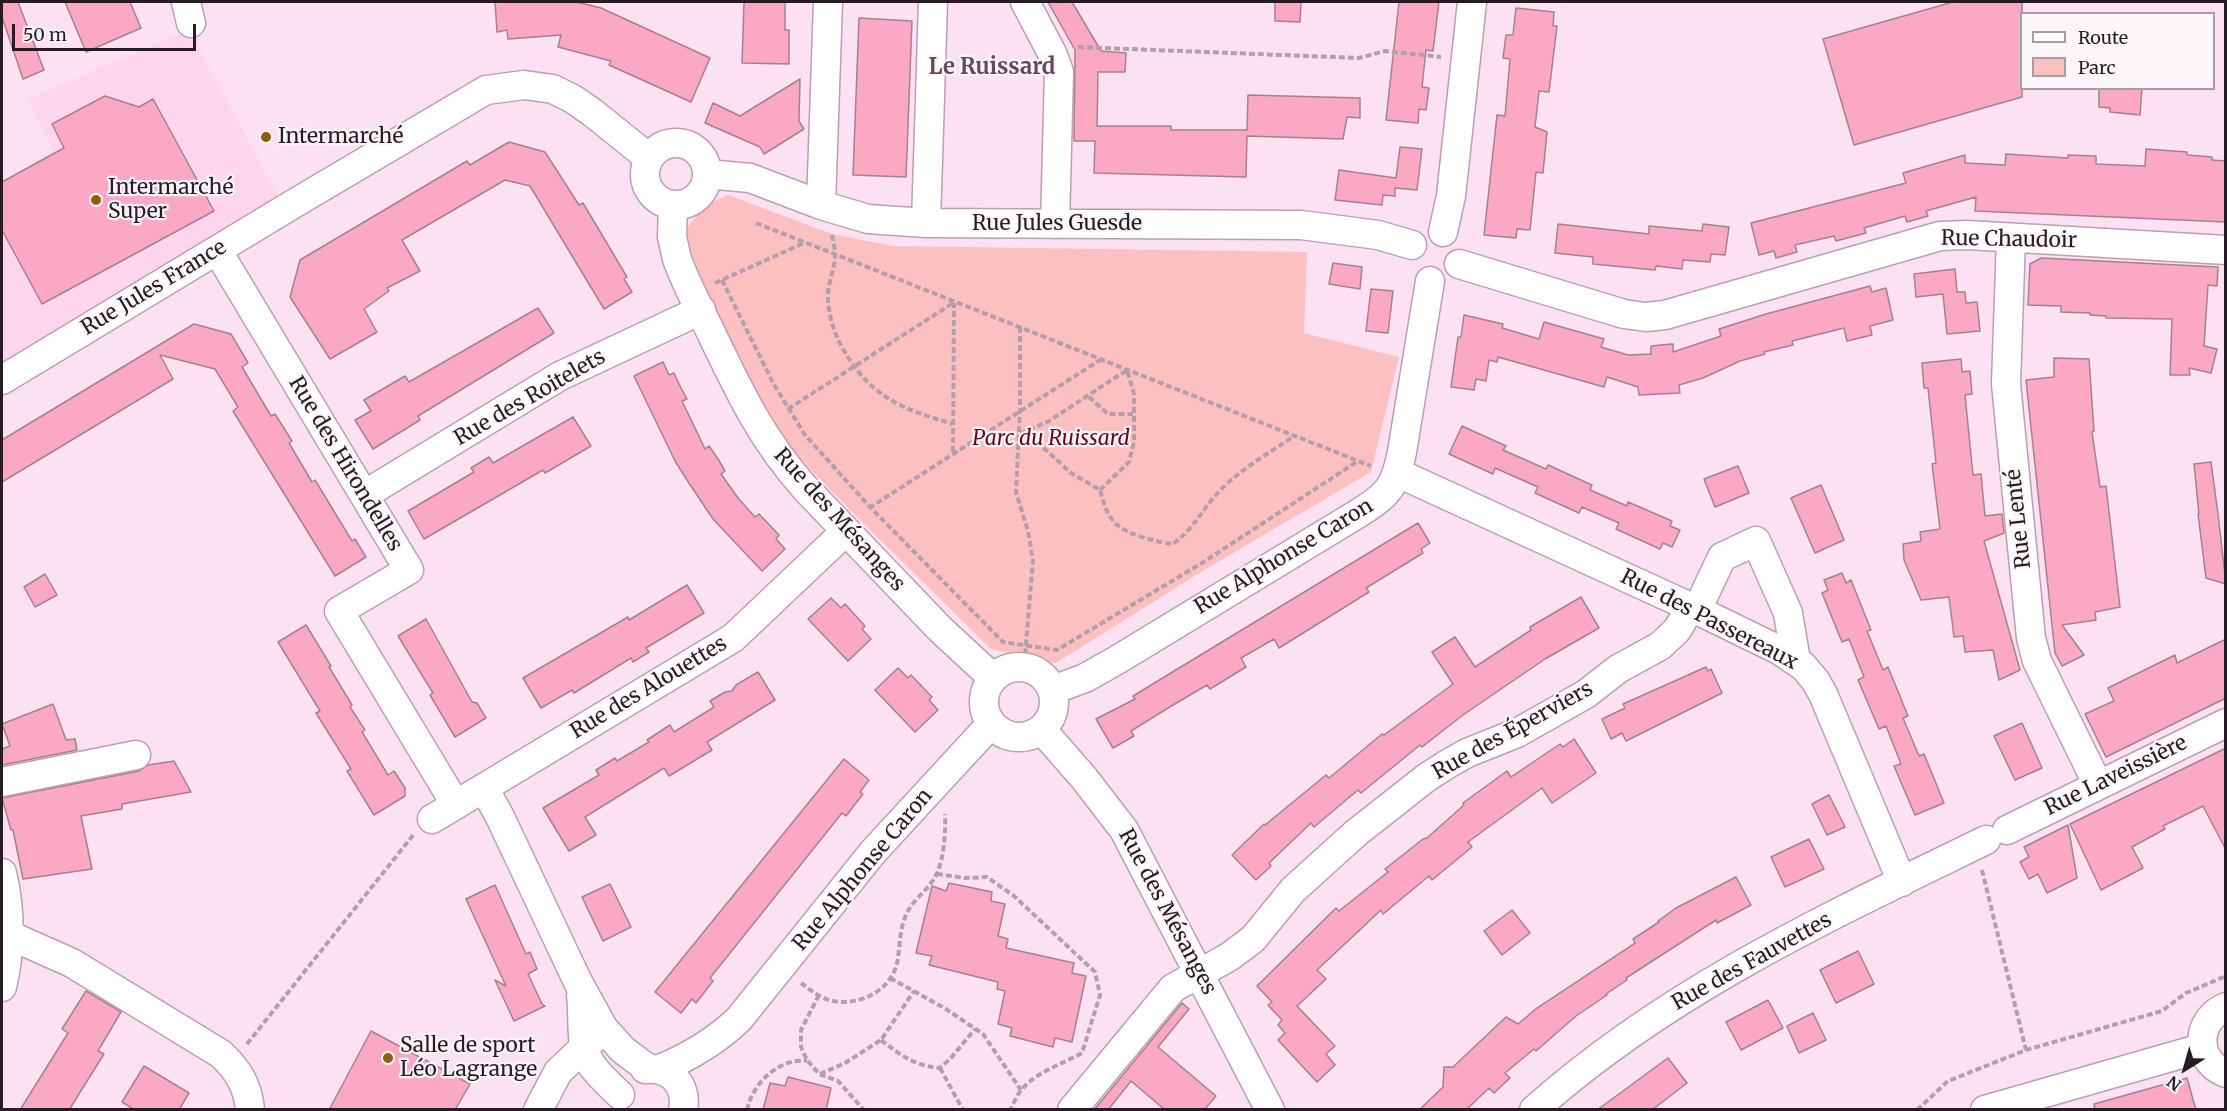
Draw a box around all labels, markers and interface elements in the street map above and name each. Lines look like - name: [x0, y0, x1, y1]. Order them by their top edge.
- scale bar: [15, 12, 200, 50]
- legend: [2020, 12, 2215, 90]
- text: 50 m: [23, 23, 67, 46]
- text: Route: [2078, 26, 2128, 49]
- district label: Le Ruissard: [929, 55, 1055, 81]
- text: Parc: [2078, 56, 2116, 79]
- place label: Intermarché: [278, 124, 403, 150]
- marker: Intermarché: [259, 130, 273, 144]
- place label: Intermarché Super: [108, 175, 233, 225]
- marker: Intermarché Super: [89, 193, 103, 207]
- street label: Rue Jules Guesde: [972, 211, 1142, 237]
- street label: Rue Chaudoir: [1941, 226, 2077, 254]
- street label: Rue Jules France: [77, 235, 231, 341]
- street label: Rue des Roitelets: [450, 344, 610, 452]
- street label: Rue des Hirondelles: [283, 372, 407, 556]
- park label: Parc du Ruissard: [972, 426, 1130, 452]
- street label: Rue des Mésanges: [768, 443, 910, 597]
- street label: Rue Lenté: [2001, 468, 2037, 570]
- street label: Rue Alphonse Caron: [1190, 494, 1378, 620]
- street label: Rue des Passereaux: [1616, 564, 1802, 676]
- street label: Rue des Alouettes: [566, 631, 732, 745]
- street label: Rue des Éperviers: [1428, 677, 1598, 785]
- street label: Rue Laveissière: [2041, 731, 2191, 821]
- street label: Rue Alphonse Caron: [788, 784, 938, 956]
- street label: Rue des Mésanges: [1113, 825, 1221, 999]
- street label: Rue des Fauvettes: [1668, 908, 1836, 1016]
- place label: Salle de sport Léo Lagrange: [400, 1033, 537, 1083]
- north arrow: [2155, 1039, 2215, 1099]
- marker: Salle de sport Léo Lagrange: [381, 1051, 395, 1065]
- text: N: [2163, 1072, 2185, 1095]

